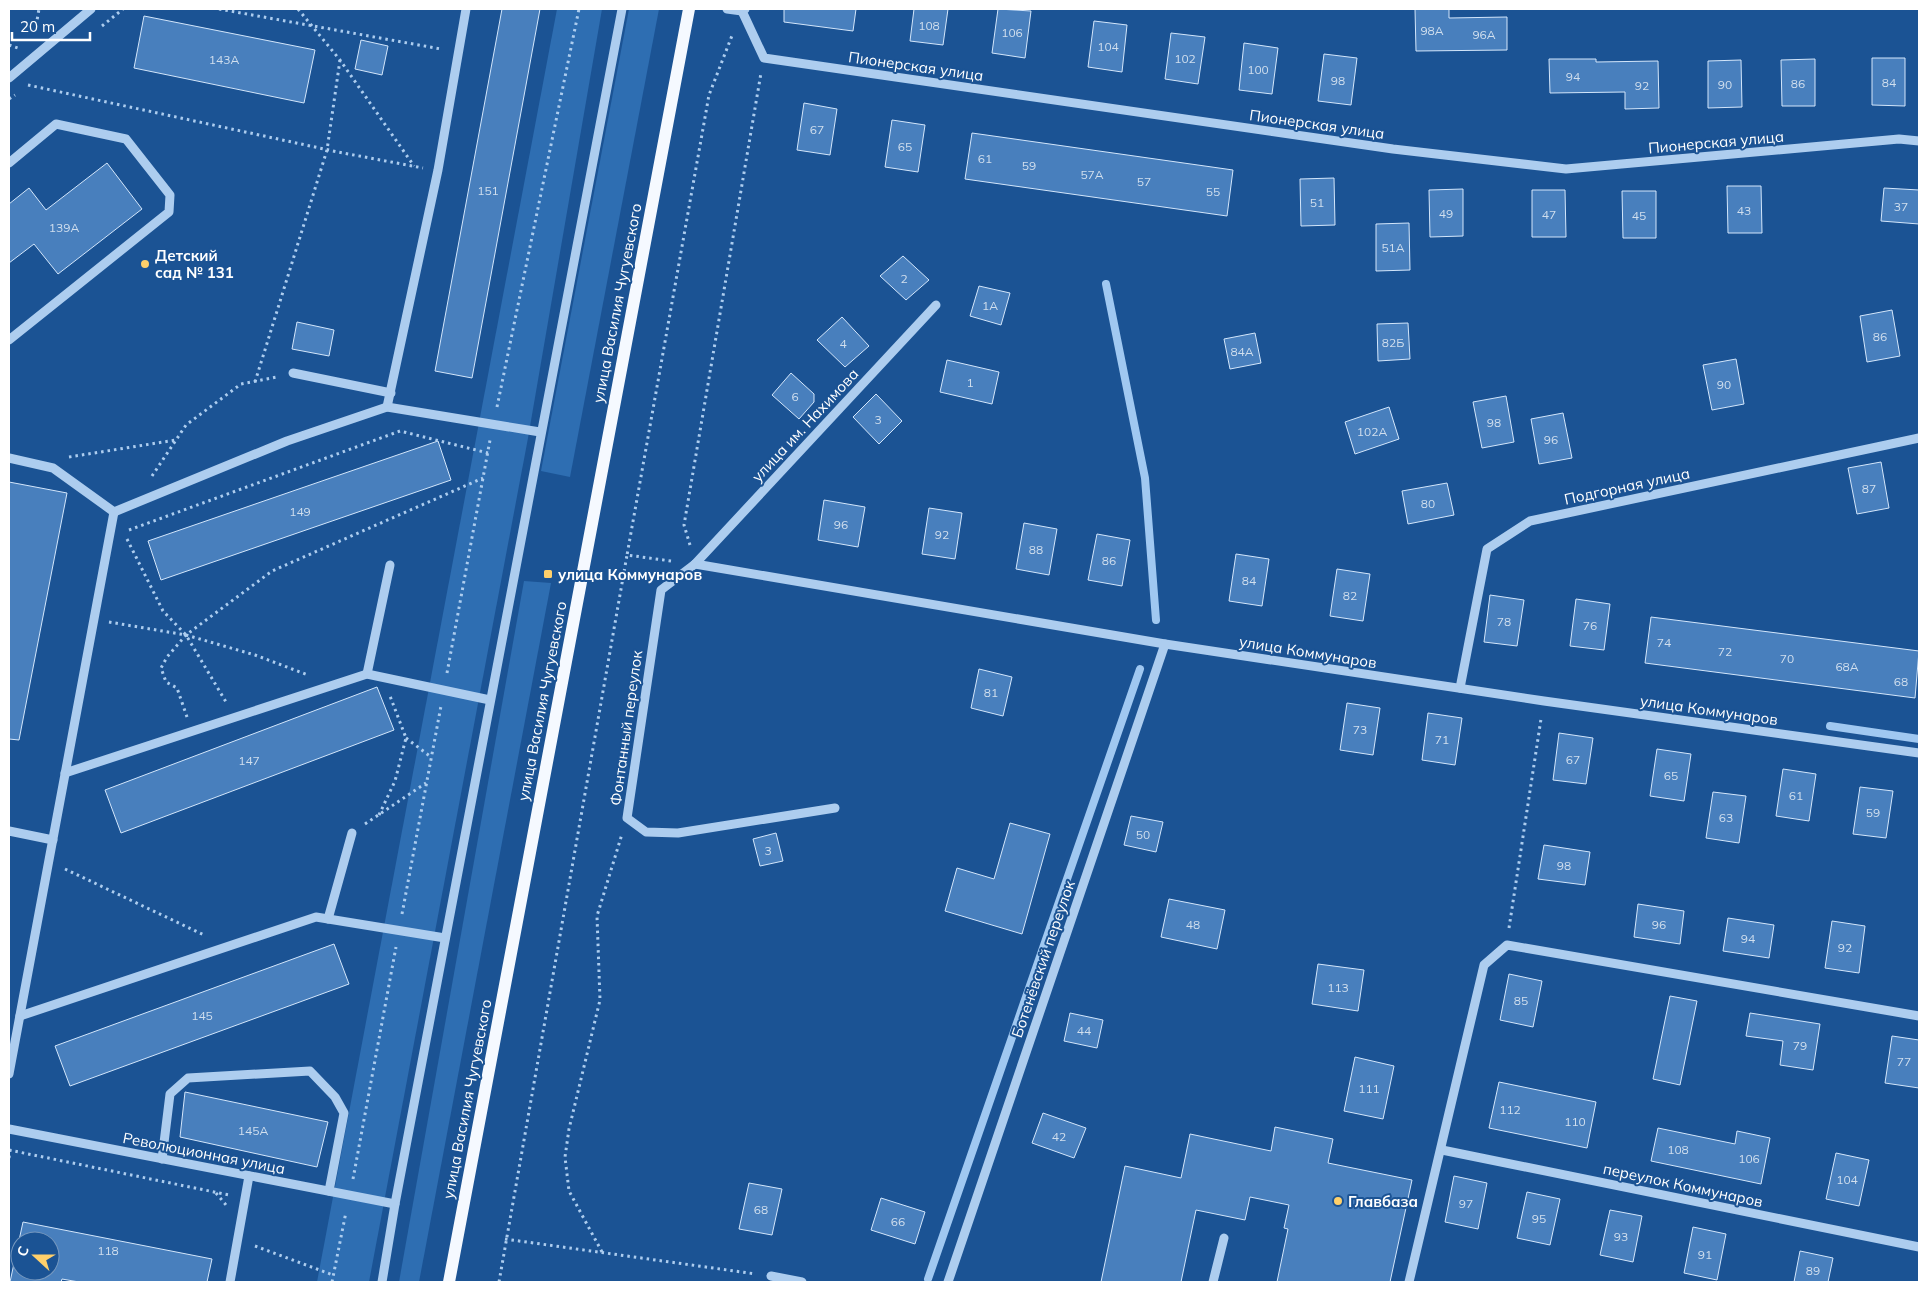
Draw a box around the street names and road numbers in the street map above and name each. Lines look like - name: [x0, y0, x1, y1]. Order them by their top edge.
- street label: Пионерская улица: [847, 47, 985, 85]
- street label: Пионерская улица: [1248, 105, 1386, 143]
- street label: Пионерская улица: [1647, 127, 1785, 157]
- street label: улица Василия Чугуевского: [588, 202, 646, 404]
- street label: улица им. Нахимова: [748, 364, 862, 486]
- street label: Подгорная улица: [1562, 463, 1692, 509]
- street label: улица Василия Чугуевского: [513, 600, 571, 802]
- street label: улица Коммунаров: [1238, 632, 1378, 672]
- street label: Фонтанный переулок: [606, 648, 646, 807]
- street label: улица Коммунаров: [1639, 691, 1779, 729]
- street label: Ботенёвский переулок: [1007, 877, 1079, 1040]
- street label: улица Василия Чугуевского: [438, 998, 496, 1200]
- street label: Революционная улица: [121, 1128, 287, 1178]
- street label: переулок Коммунаров: [1601, 1159, 1765, 1211]

